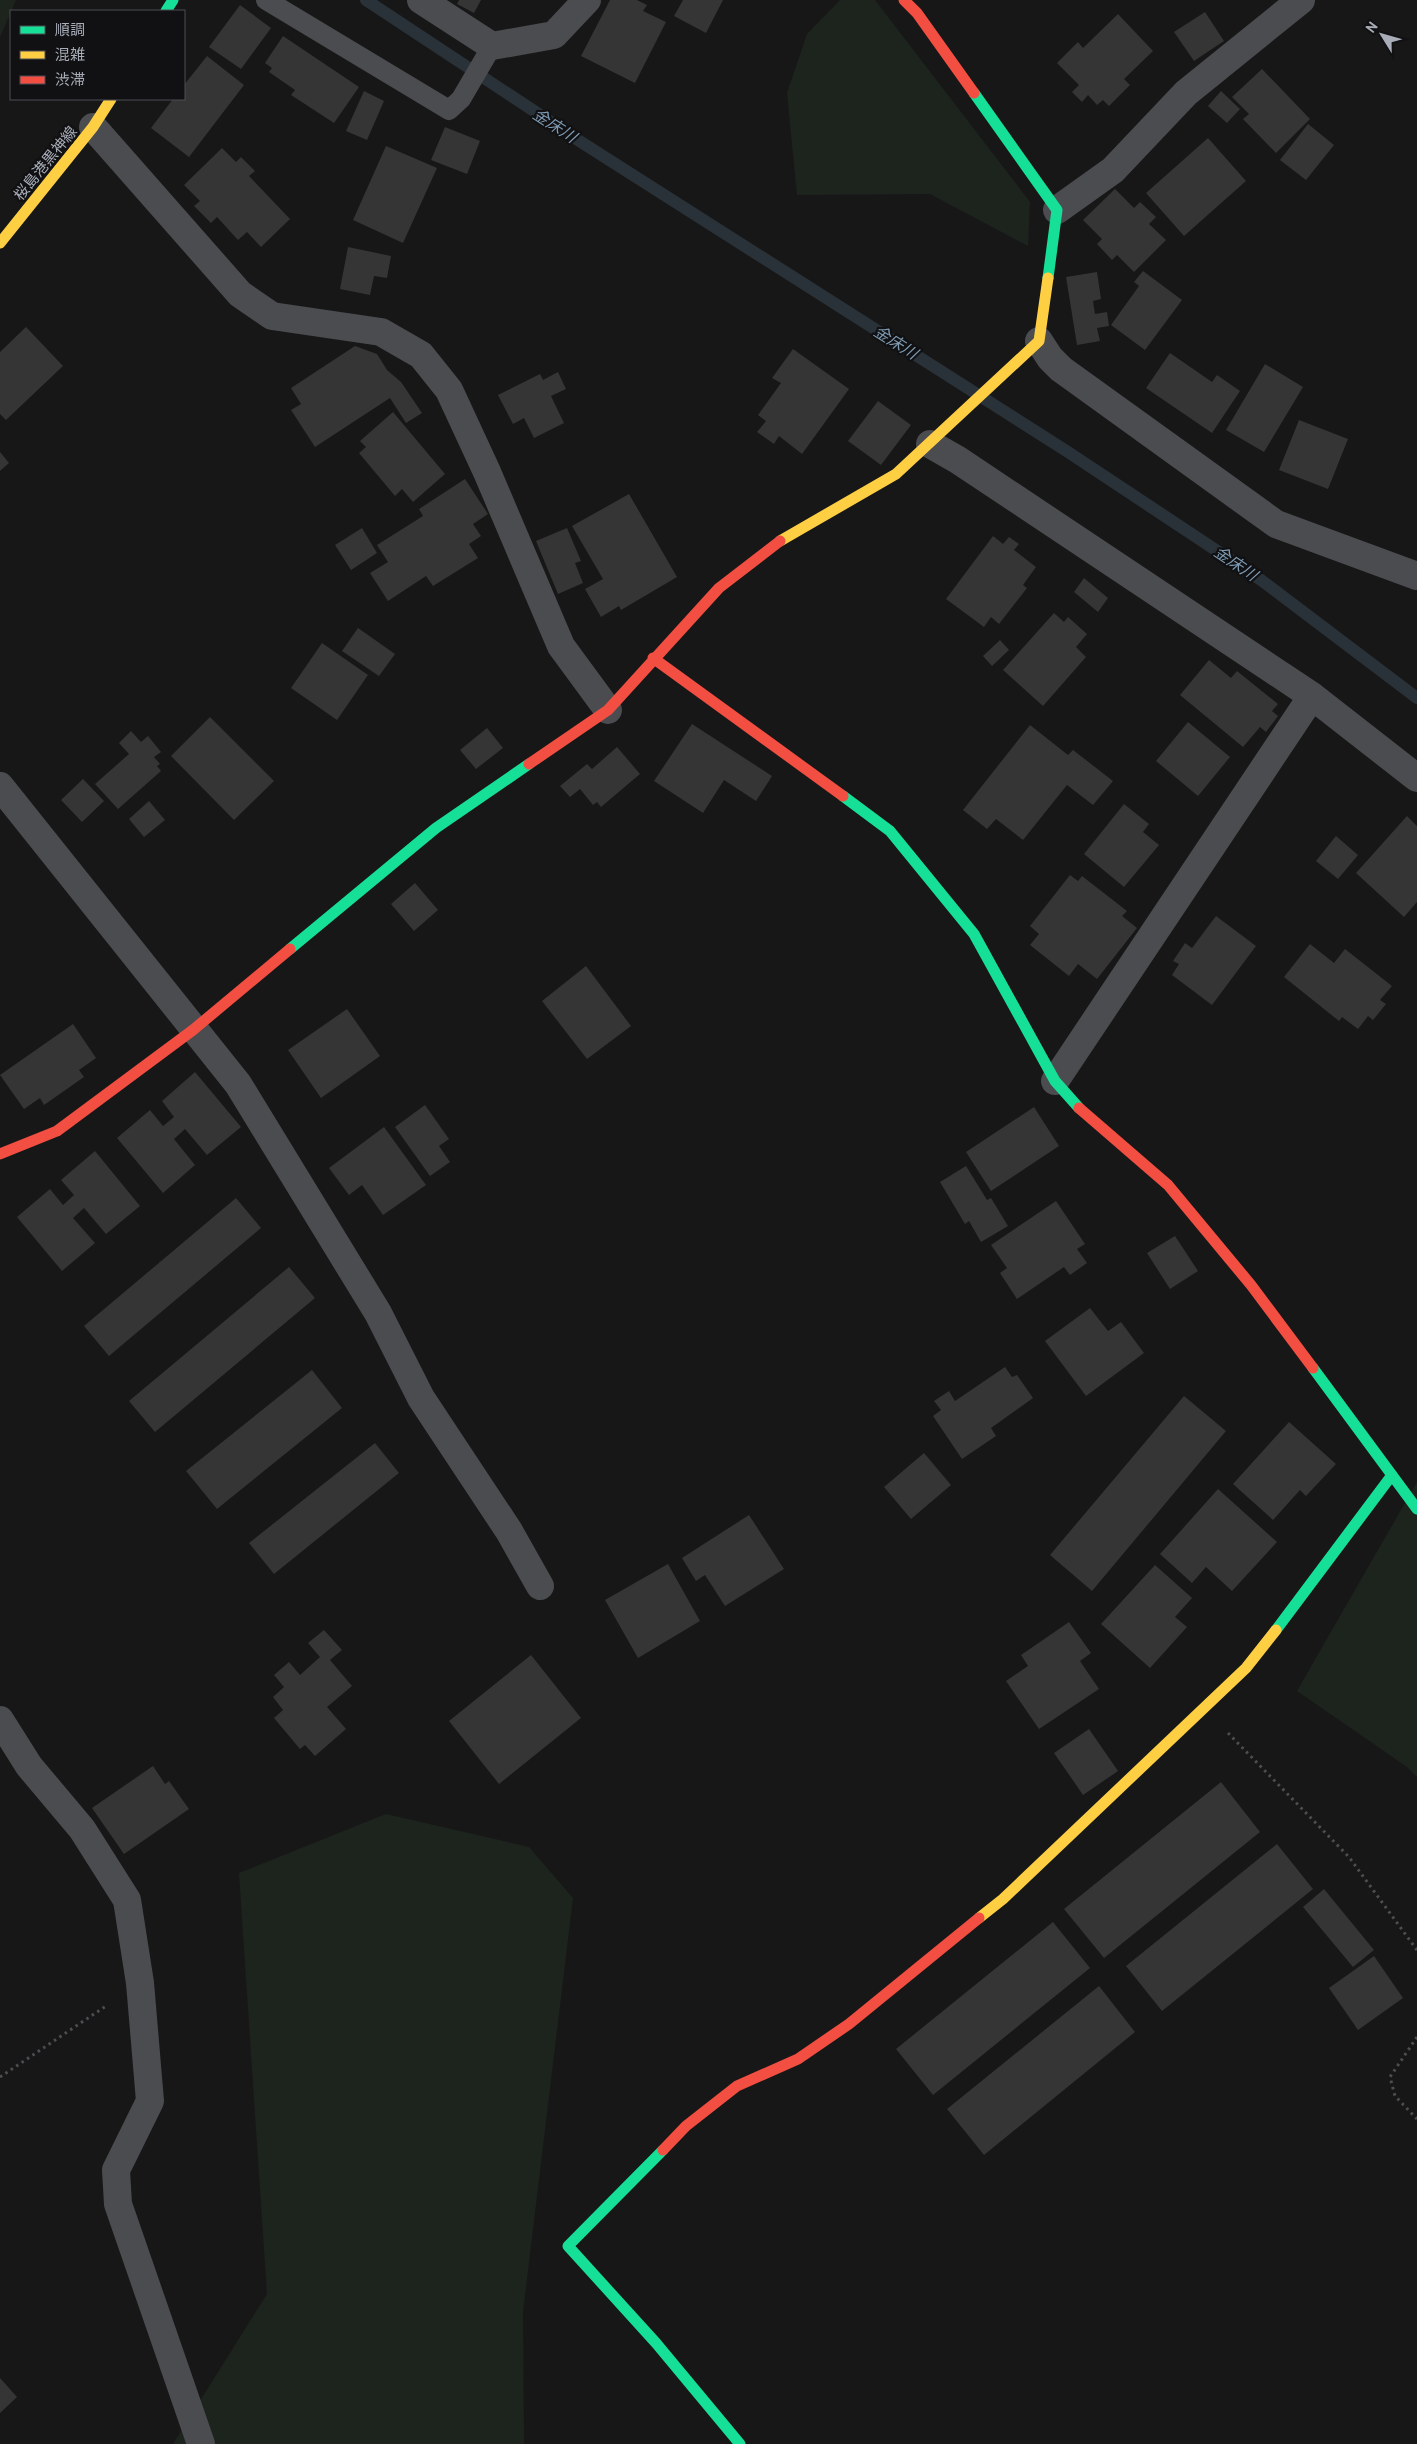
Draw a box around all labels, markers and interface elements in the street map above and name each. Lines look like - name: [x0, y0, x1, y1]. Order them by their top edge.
- legend: [10, 10, 185, 100]
- north arrow: [1357, 10, 1407, 60]
- text: N: [1362, 18, 1382, 36]
- text: 順調: [55, 20, 85, 39]
- text: 混雑: [55, 45, 85, 64]
- text: 渋滞: [55, 70, 85, 89]
- water label: 金床川: [529, 104, 582, 148]
- street label: 桜島港黒神線: [9, 122, 81, 204]
- water label: 金床川: [870, 321, 923, 364]
- water label: 金床川: [1211, 541, 1263, 586]

